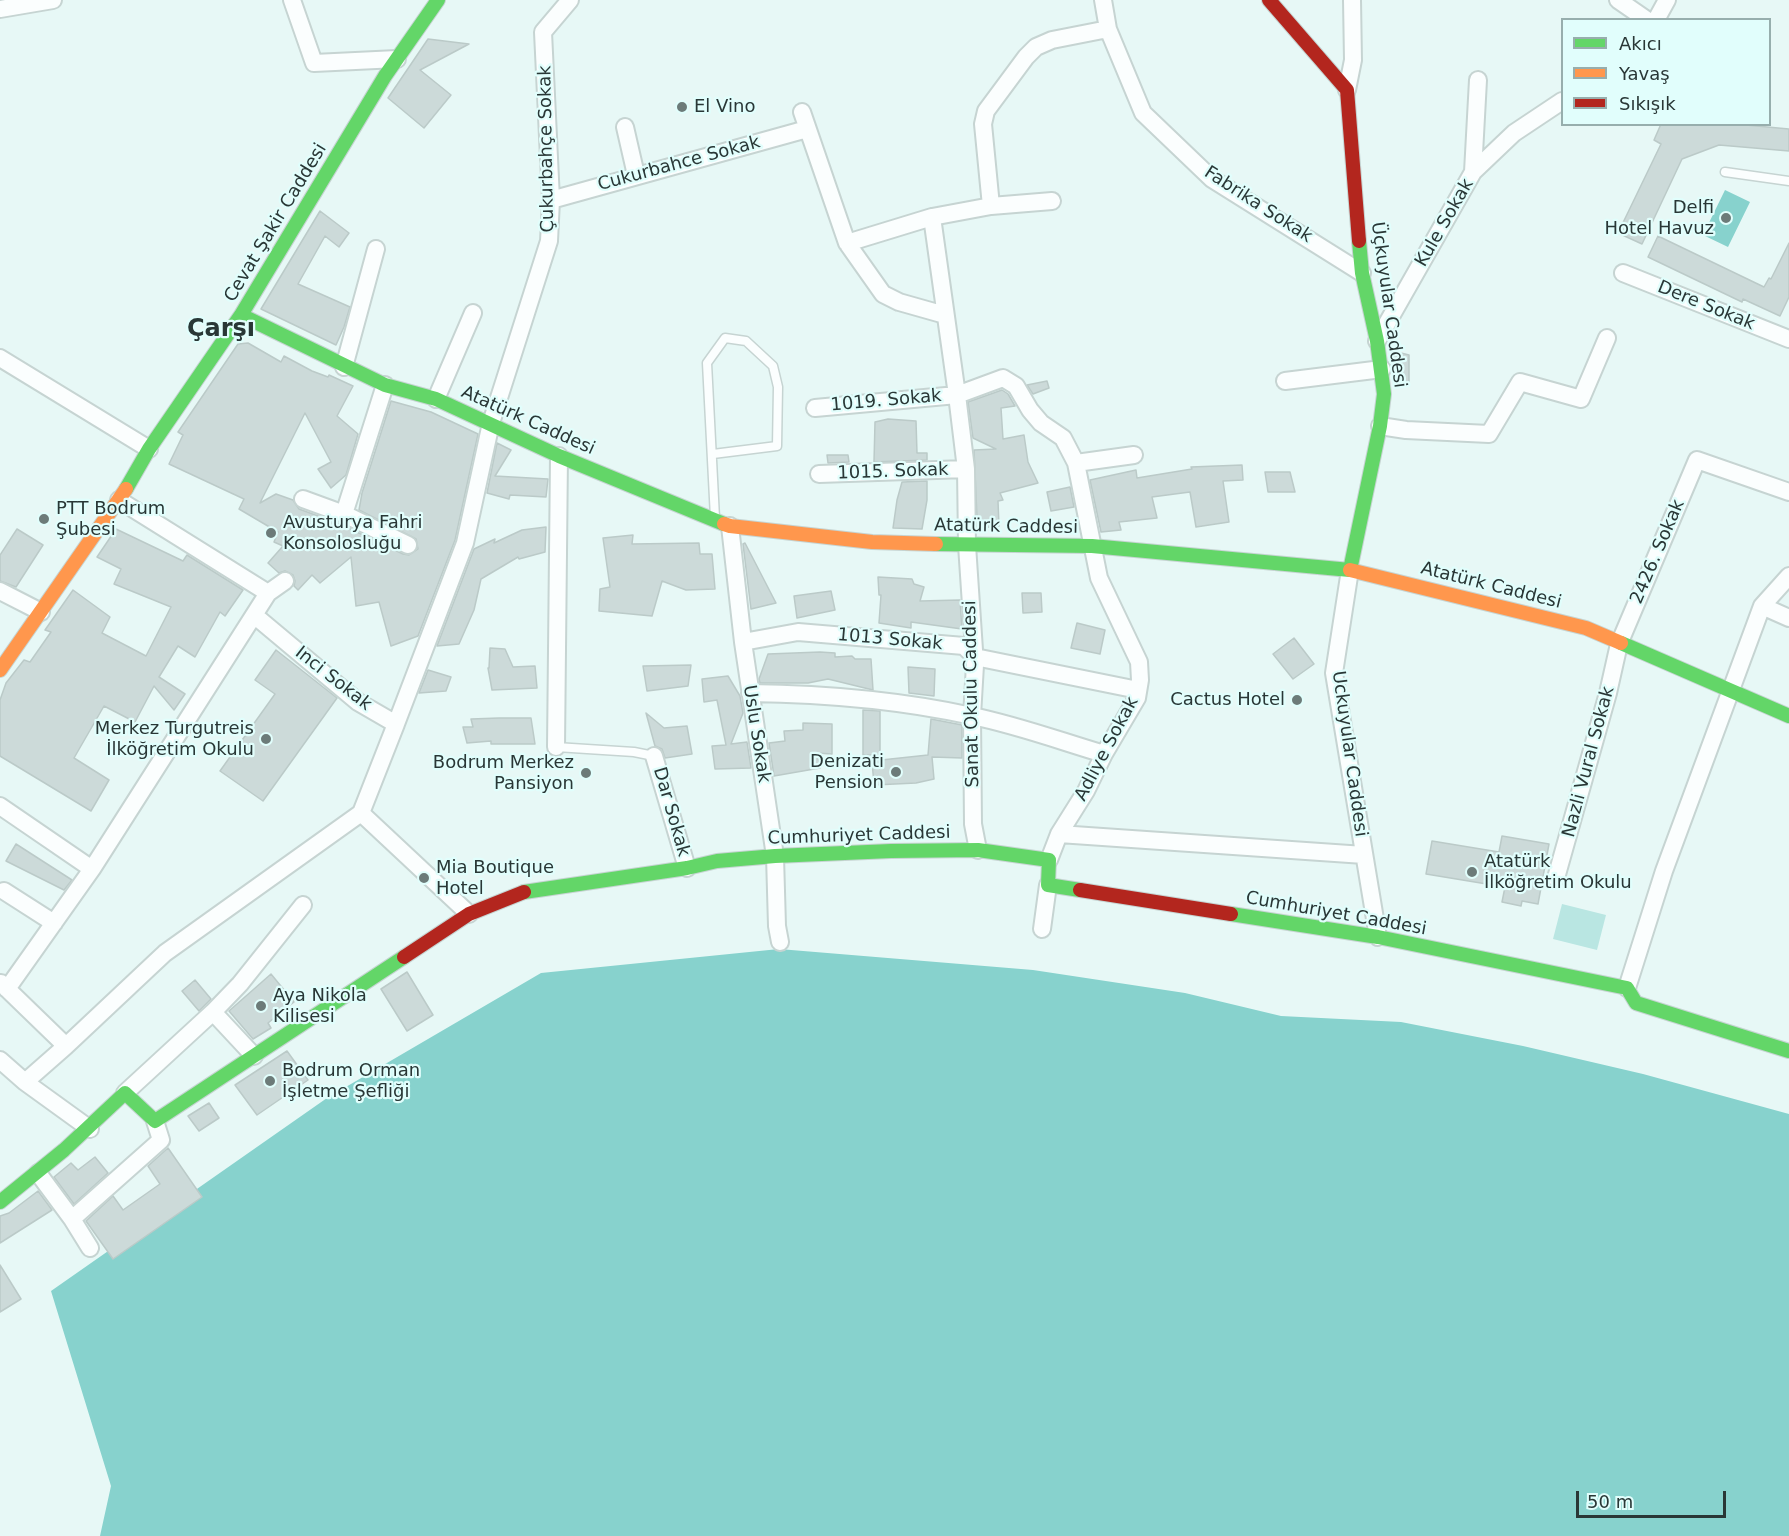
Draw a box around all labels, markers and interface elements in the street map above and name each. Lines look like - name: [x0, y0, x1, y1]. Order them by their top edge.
- legend: [1561, 18, 1771, 126]
- text: Akıcı: [1619, 33, 1662, 54]
- text: Yavaş: [1619, 63, 1670, 84]
- street label: Çukurbahçe Sokak: [535, 65, 559, 233]
- text: Sıkışık: [1619, 93, 1676, 114]
- place label: El Vino: [694, 96, 755, 118]
- marker: El Vino: [675, 100, 689, 114]
- street label: Cukurbahce Sokak: [595, 132, 763, 196]
- street label: Cevat Şakir Caddesi: [220, 140, 332, 306]
- street label: Fabrika Sokak: [1200, 162, 1316, 248]
- street label: Kule Sokak: [1411, 175, 1479, 271]
- place label: Delfi Hotel Havuz: [1605, 197, 1714, 240]
- marker: Delfi Hotel Havuz: [1719, 211, 1733, 225]
- street label: Üçkuyular Caddesi: [1366, 221, 1410, 389]
- street label: Dere Sokak: [1654, 277, 1758, 335]
- district label: Çarşı: [187, 316, 255, 344]
- street label: Atatürk Caddesi: [458, 382, 598, 460]
- street label: 1019. Sokak: [830, 385, 942, 417]
- street label: 1015. Sokak: [837, 459, 949, 485]
- street label: 2426. Sokak: [1626, 497, 1690, 607]
- place label: PTT Bodrum Şubesi: [56, 498, 165, 540]
- marker: PTT Bodrum Şubesi: [37, 512, 51, 526]
- place label: Avusturya Fahri Konsolosluğu: [283, 512, 423, 554]
- street label: Atatürk Caddesi: [934, 515, 1078, 539]
- marker: Avusturya Fahri Konsolosluğu: [264, 526, 278, 540]
- street label: Atatürk Caddesi: [1419, 558, 1563, 614]
- street label: Sanat Okulu Caddesi: [960, 600, 984, 788]
- street label: 1013 Sokak: [836, 625, 944, 655]
- street label: Inci Sokak: [290, 642, 376, 716]
- street label: Uckuyular Caddesi: [1327, 670, 1371, 838]
- street label: Uslu Sokak: [738, 684, 774, 784]
- street label: Nazli Vural Sokak: [1558, 684, 1620, 840]
- place label: Cactus Hotel: [1170, 689, 1285, 711]
- street label: Adliye Sokak: [1070, 693, 1144, 805]
- marker: Cactus Hotel: [1290, 693, 1304, 707]
- place label: Merkez Turgutreis İlköğretim Okulu: [95, 718, 254, 760]
- marker: Merkez Turgutreis İlköğretim Okulu: [259, 732, 273, 746]
- place label: Denizati Pension: [810, 751, 884, 794]
- place label: Bodrum Merkez Pansiyon: [433, 752, 574, 795]
- street label: Dar Sokak: [648, 765, 694, 859]
- marker: Denizati Pension: [889, 765, 903, 779]
- marker: Bodrum Merkez Pansiyon: [579, 766, 593, 780]
- street label: Cumhuriyet Caddesi: [767, 822, 951, 850]
- place label: Atatürk İlköğretim Okulu: [1484, 851, 1632, 894]
- place label: Mia Boutique Hotel: [436, 857, 554, 900]
- marker: Atatürk İlköğretim Okulu: [1465, 865, 1479, 879]
- marker: Mia Boutique Hotel: [417, 871, 431, 885]
- street label: Cumhuriyet Caddesi: [1244, 887, 1428, 941]
- place label: Aya Nikola Kilisesi: [273, 985, 367, 1028]
- marker: Aya Nikola Kilisesi: [254, 999, 268, 1013]
- place label: Bodrum Orman İşletme Şefliği: [282, 1060, 420, 1102]
- marker: Bodrum Orman İşletme Şefliği: [263, 1074, 277, 1088]
- scale bar: [1579, 1479, 1729, 1517]
- text: 50 m: [1587, 1491, 1633, 1512]

